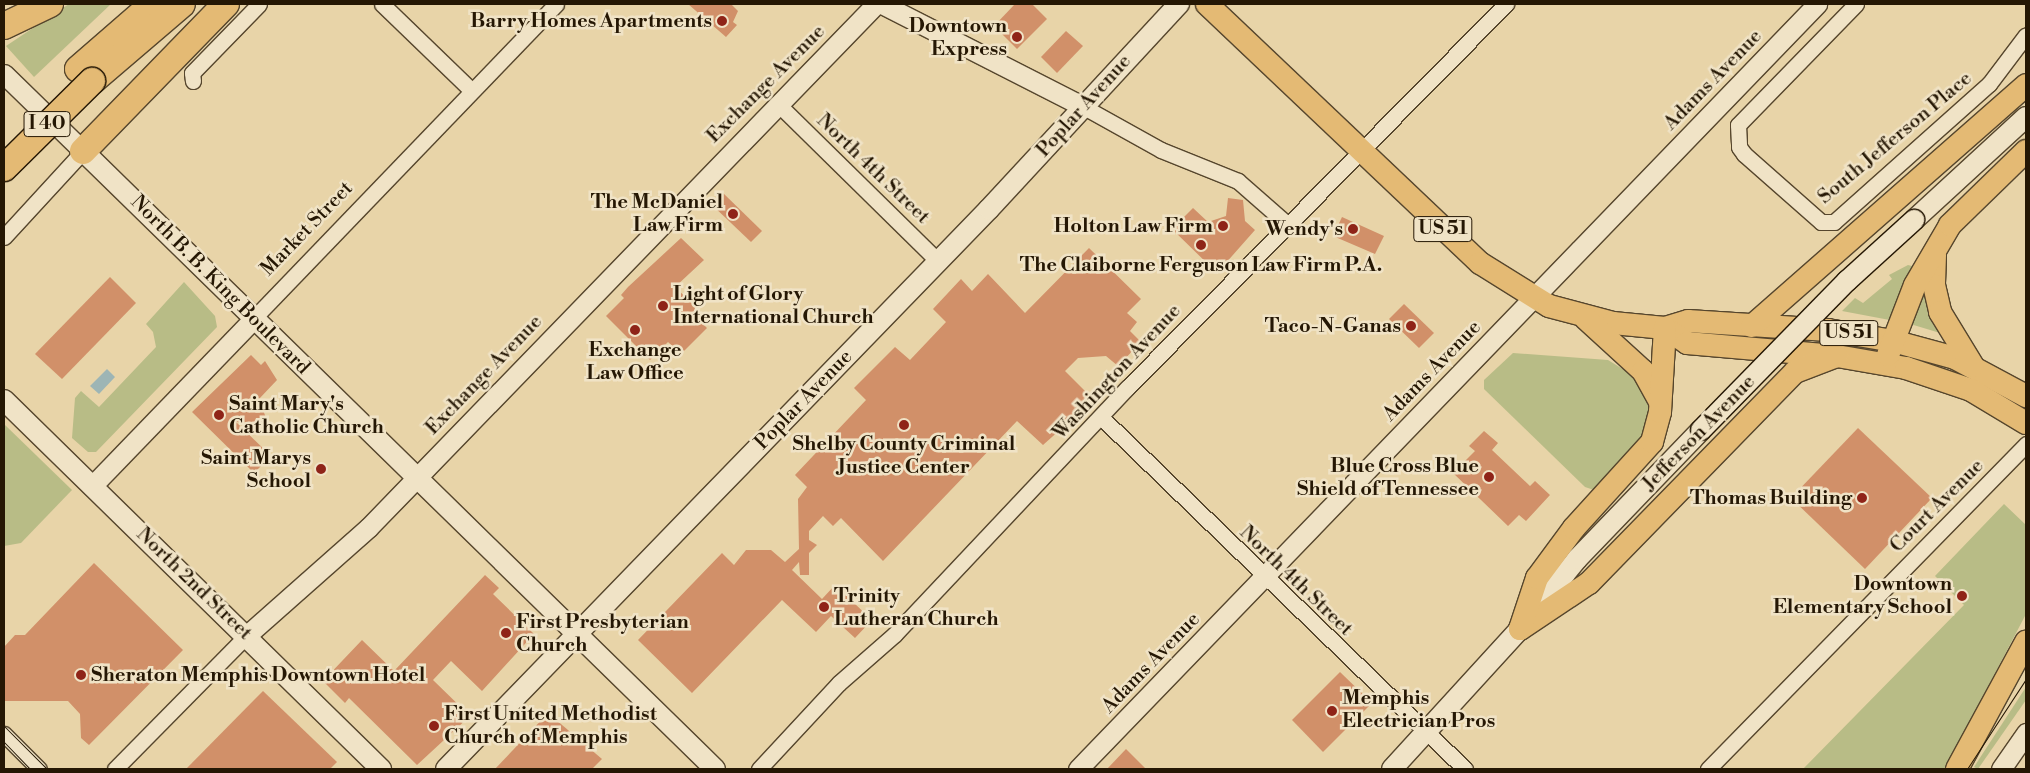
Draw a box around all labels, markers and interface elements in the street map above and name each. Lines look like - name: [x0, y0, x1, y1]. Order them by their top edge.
- place label: Barry Homes Apartments: [470, 9, 712, 33]
- place label: Downtown Express: [909, 14, 1007, 61]
- marker: Barry Homes Apartments: [716, 15, 728, 27]
- street label: Exchange Avenue: [702, 20, 830, 148]
- street label: Adams Avenue: [1659, 24, 1767, 136]
- marker: Downtown Express: [1011, 31, 1023, 43]
- street label: Poplar Avenue: [1032, 50, 1136, 162]
- street label: South Jefferson Place: [1813, 67, 1977, 209]
- road number: I 40: [23, 108, 71, 140]
- street label: North 4th Street: [811, 109, 935, 229]
- street label: Market Street: [256, 177, 358, 281]
- street label: North B. B. King Boulevard: [125, 190, 315, 380]
- place label: The McDaniel Law Firm: [591, 190, 723, 237]
- marker: The McDaniel Law Firm: [727, 208, 739, 220]
- road number: US 51: [1413, 212, 1473, 245]
- place label: Holton Law Firm: [1054, 214, 1213, 238]
- place label: Wendy's: [1265, 217, 1343, 241]
- marker: Holton Law Firm: [1217, 220, 1229, 232]
- marker: Wendy's: [1347, 223, 1359, 235]
- marker: The Claiborne Ferguson Law Firm P.A.: [1195, 239, 1207, 251]
- place label: The Claiborne Ferguson Law Firm P.A.: [1020, 253, 1382, 277]
- place label: Light of Glory International Church: [673, 282, 874, 329]
- street label: Washington Avenue: [1048, 299, 1186, 445]
- marker: Light of Glory International Church: [657, 300, 669, 312]
- street label: Exchange Avenue: [421, 310, 547, 440]
- place label: Taco-N-Ganas: [1265, 314, 1401, 338]
- street label: Adams Avenue: [1378, 315, 1486, 427]
- road number: US 51: [1819, 316, 1879, 349]
- marker: Taco-N-Ganas: [1405, 320, 1417, 332]
- marker: Exchange Law Office: [629, 324, 641, 336]
- place label: Exchange Law Office: [586, 338, 684, 385]
- street label: Poplar Avenue: [750, 345, 858, 455]
- street label: Jefferson Avenue: [1638, 370, 1760, 496]
- place label: Saint Mary's Catholic Church: [229, 392, 384, 439]
- marker: Saint Mary's Catholic Church: [213, 409, 225, 421]
- marker: Shelby County Criminal Justice Center: [898, 419, 910, 431]
- place label: Shelby County Criminal Justice Center: [793, 433, 1015, 480]
- place label: Saint Marys School: [201, 446, 311, 493]
- place label: Blue Cross Blue Shield of Tennessee: [1297, 454, 1479, 501]
- street label: Court Avenue: [1885, 454, 1989, 558]
- marker: Saint Marys School: [315, 463, 327, 475]
- marker: Blue Cross Blue Shield of Tennessee: [1483, 471, 1495, 483]
- place label: Thomas Building: [1690, 486, 1852, 510]
- marker: Thomas Building: [1856, 492, 1868, 504]
- street label: North 4th Street: [1234, 521, 1358, 641]
- street label: North 2nd Street: [131, 523, 257, 645]
- place label: Downtown Elementary School: [1773, 572, 1952, 619]
- place label: Trinity Lutheran Church: [834, 584, 999, 631]
- marker: Downtown Elementary School: [1956, 590, 1968, 602]
- marker: Trinity Lutheran Church: [818, 601, 830, 613]
- street label: Adams Avenue: [1097, 607, 1205, 719]
- place label: First Presbyterian Church: [516, 610, 689, 657]
- marker: First Presbyterian Church: [500, 627, 512, 639]
- place label: Sheraton Memphis Downtown Hotel: [91, 663, 425, 687]
- marker: Sheraton Memphis Downtown Hotel: [75, 669, 87, 681]
- place label: Memphis Electrician Pros: [1342, 687, 1495, 734]
- place label: First United Methodist Church of Memphis: [444, 702, 657, 749]
- marker: Memphis Electrician Pros: [1326, 705, 1338, 717]
- marker: First United Methodist Church of Memphis: [428, 720, 440, 732]

